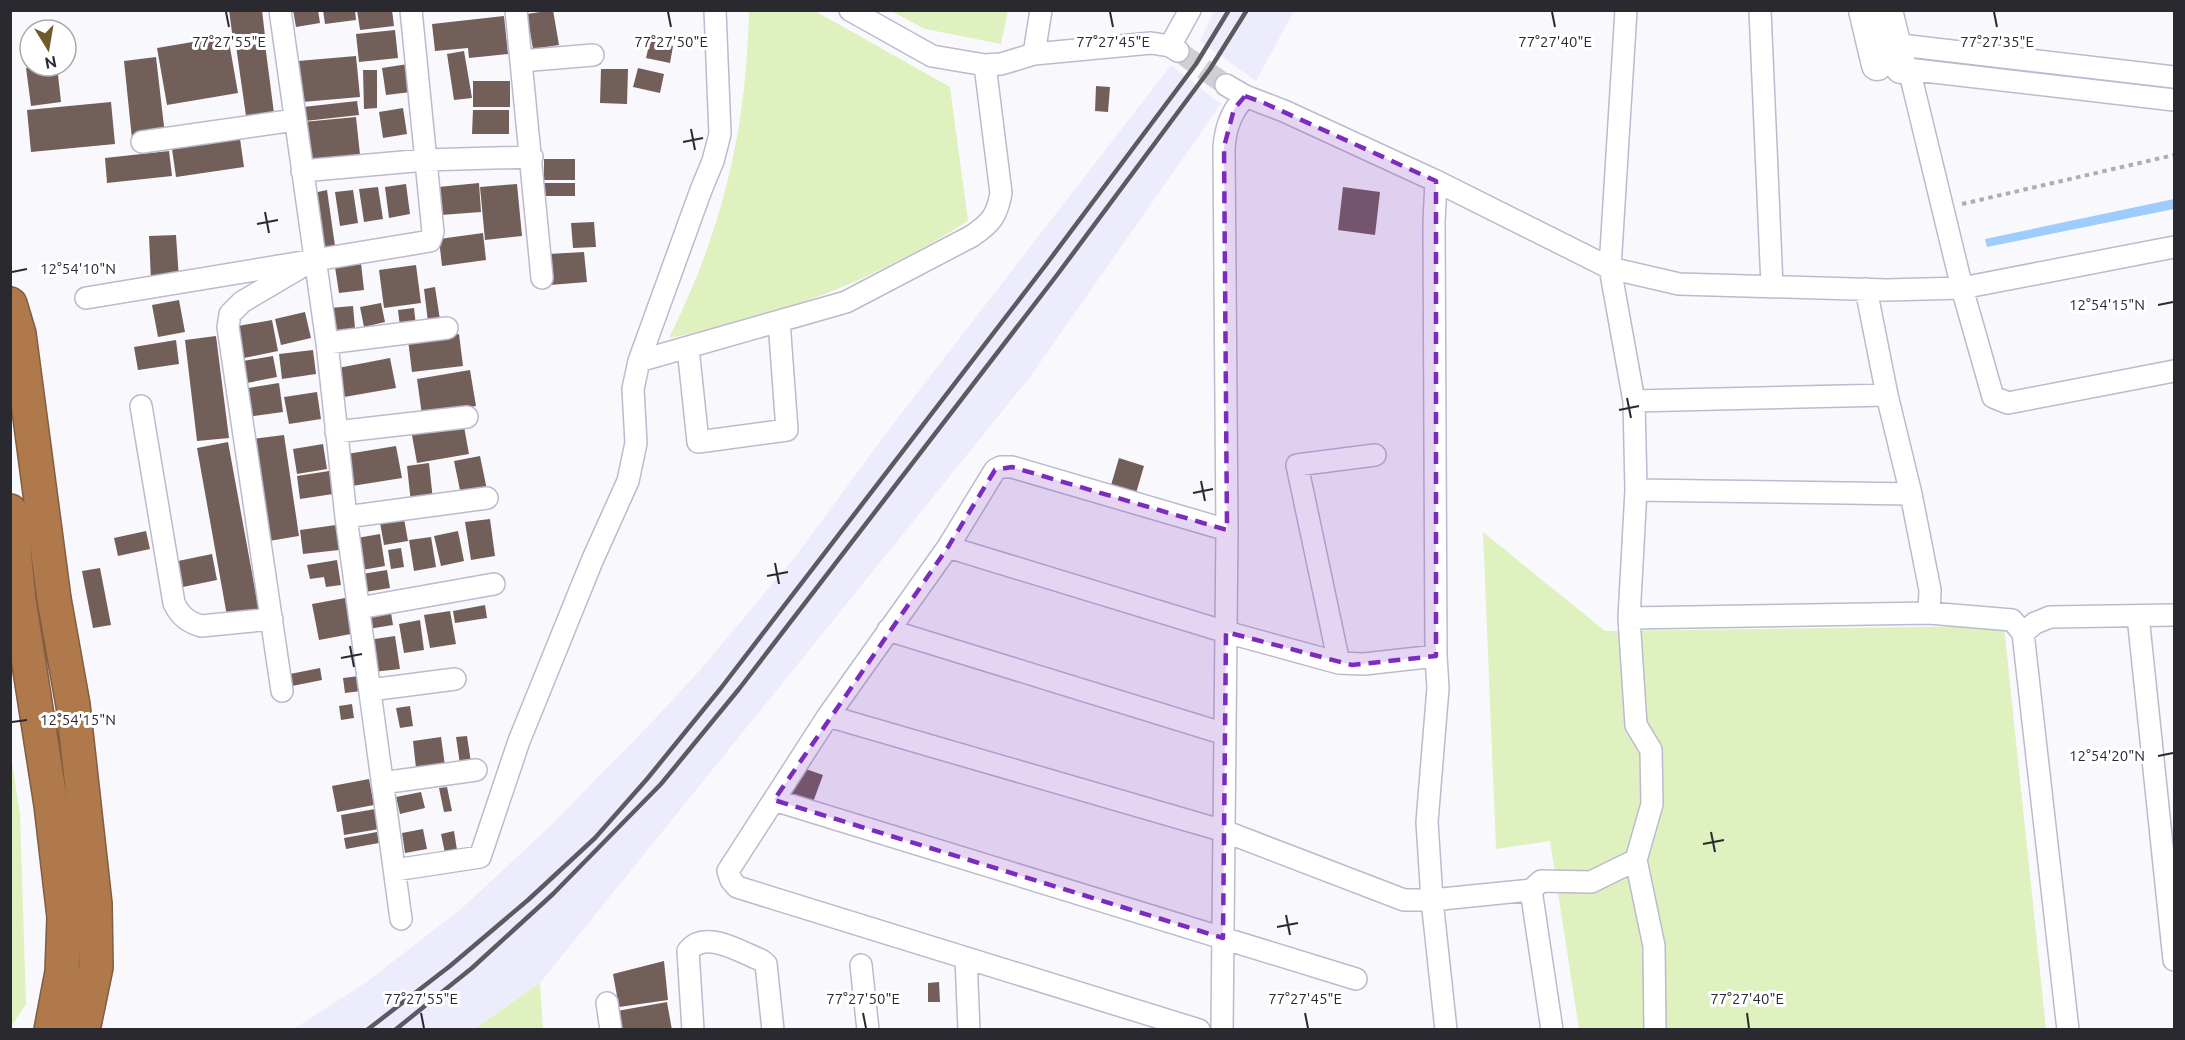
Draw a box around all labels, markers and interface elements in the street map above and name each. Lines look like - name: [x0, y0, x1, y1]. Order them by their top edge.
- north arrow: [18, 18, 78, 78]
- text: 77°27'55"E: [192, 33, 266, 50]
- text: 77°27'50"E: [634, 33, 708, 50]
- text: 77°27'45"E: [1076, 33, 1150, 50]
- text: 77°27'40"E: [1518, 33, 1592, 50]
- text: 77°27'35"E: [1960, 33, 2034, 50]
- text: N: [43, 53, 58, 73]
- text: 12°54'10"N: [40, 260, 116, 277]
- text: 12°54'15"N: [2069, 296, 2145, 313]
- text: 12°54'15"N: [40, 711, 116, 728]
- text: 12°54'20"N: [2069, 747, 2145, 764]
- text: 77°27'55"E: [384, 990, 458, 1007]
- text: 77°27'50"E: [826, 990, 900, 1007]
- text: 77°27'45"E: [1268, 990, 1342, 1007]
- text: 77°27'40"E: [1710, 990, 1784, 1007]

